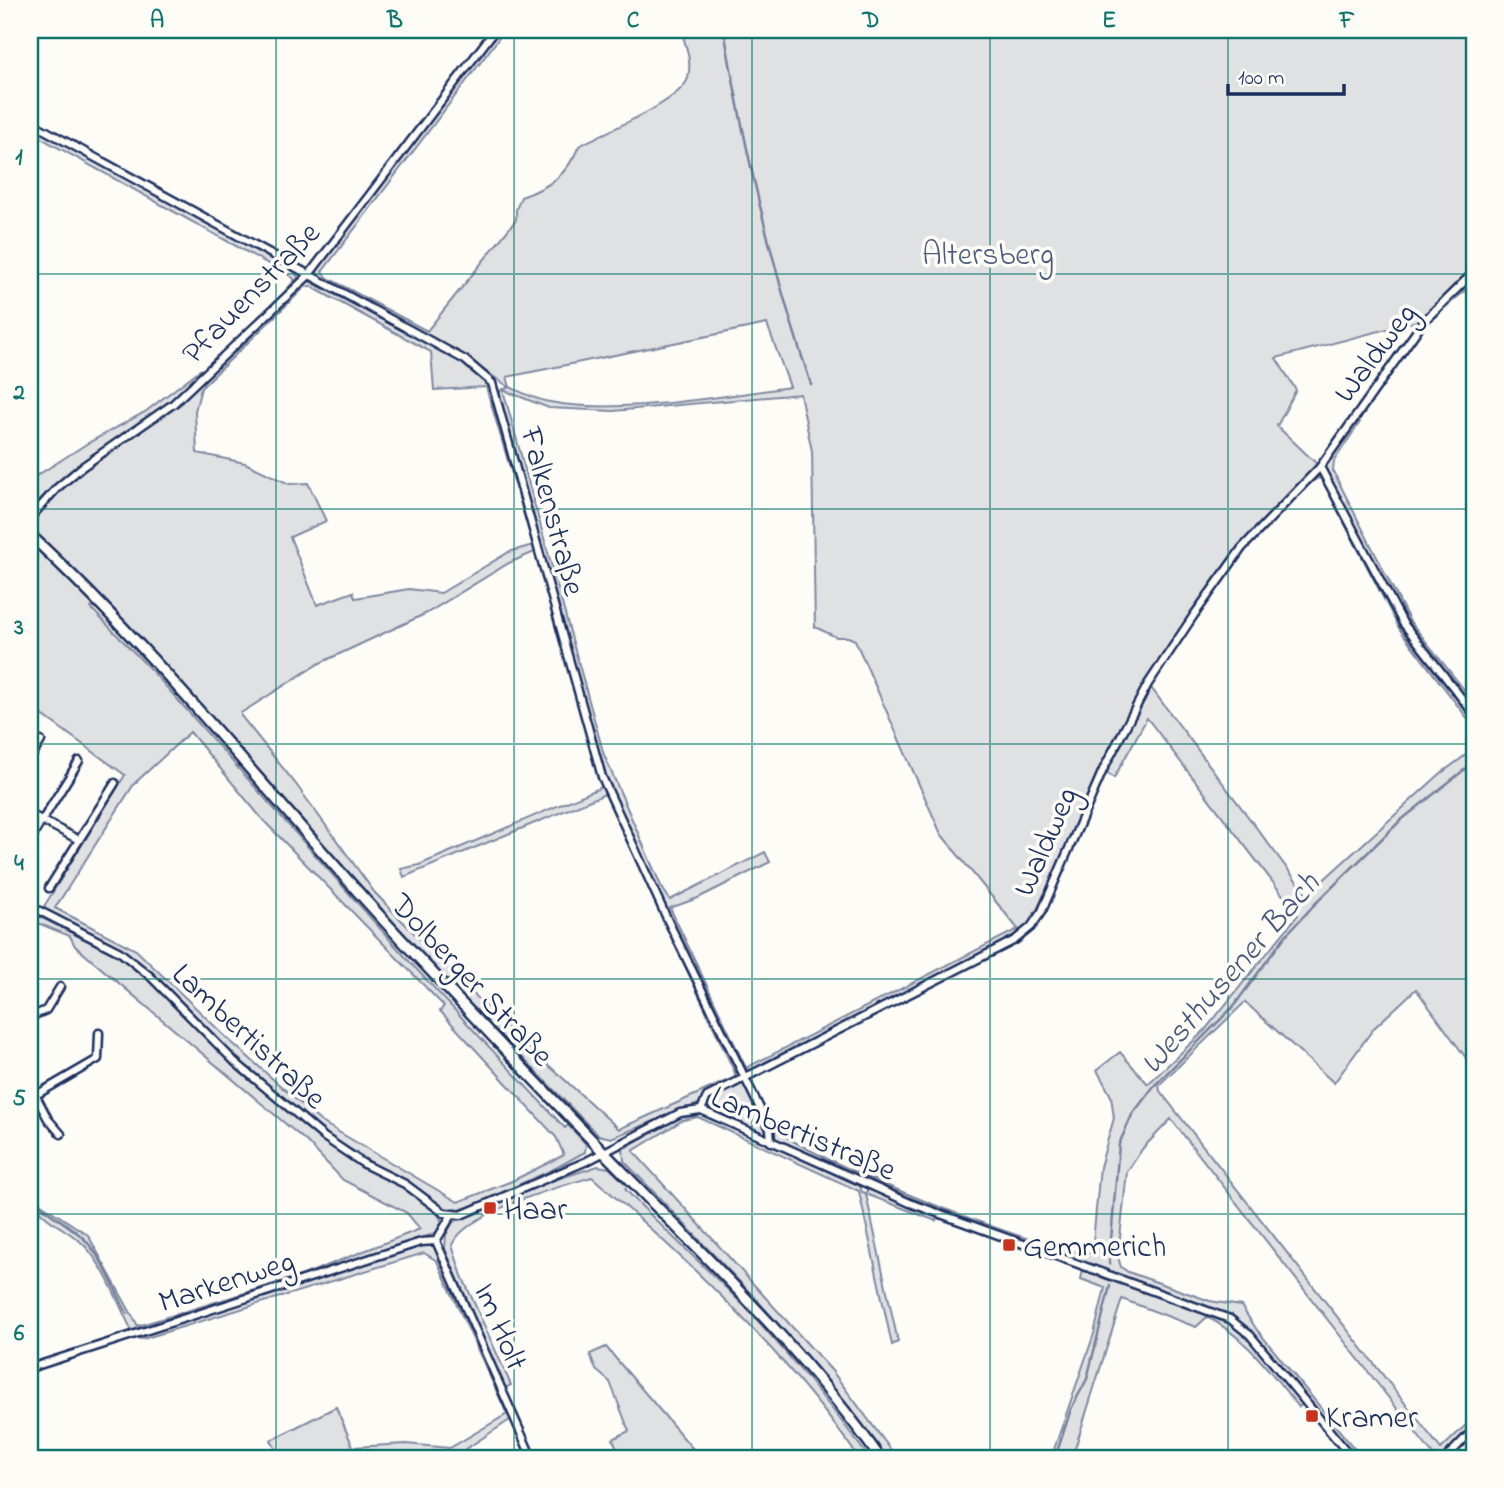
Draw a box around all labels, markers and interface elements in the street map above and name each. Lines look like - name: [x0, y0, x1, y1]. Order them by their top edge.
- text: A: [150, 5, 164, 38]
- text: B: [386, 5, 403, 38]
- text: C: [627, 5, 640, 38]
- text: D: [862, 5, 879, 38]
- text: E: [1102, 5, 1116, 38]
- text: F: [1339, 5, 1355, 38]
- scale bar: [1228, 52, 1343, 96]
- text: 100 m: [1238, 64, 1284, 94]
- text: 1: [15, 142, 23, 175]
- street label: Pfauenstraße: [172, 212, 333, 376]
- park label: Altersberg: [922, 233, 1054, 280]
- street label: Waldweg: [1323, 294, 1430, 414]
- text: 2: [12, 377, 25, 410]
- street label: Falkenstraße: [505, 421, 596, 602]
- text: 3: [13, 612, 24, 645]
- street label: Waldweg: [1002, 780, 1092, 905]
- text: 4: [14, 848, 24, 881]
- water label: Westhusener Bach: [1130, 862, 1333, 1086]
- street label: Dolberger Straße: [377, 883, 564, 1079]
- street label: Lambertistraße: [160, 953, 336, 1122]
- street label: Lambertistraße: [703, 1075, 903, 1196]
- text: 5: [12, 1083, 26, 1116]
- place label: Haar: [504, 1188, 567, 1235]
- marker: Haar: [482, 1200, 498, 1216]
- place label: Gemmerich: [1023, 1225, 1167, 1272]
- marker: Gemmerich: [1001, 1237, 1017, 1253]
- street label: Markenweg: [153, 1239, 301, 1327]
- street label: Im Holt: [459, 1276, 538, 1379]
- text: 6: [14, 1318, 25, 1351]
- place label: Kramer: [1326, 1396, 1418, 1443]
- marker: Kramer: [1304, 1408, 1320, 1424]

